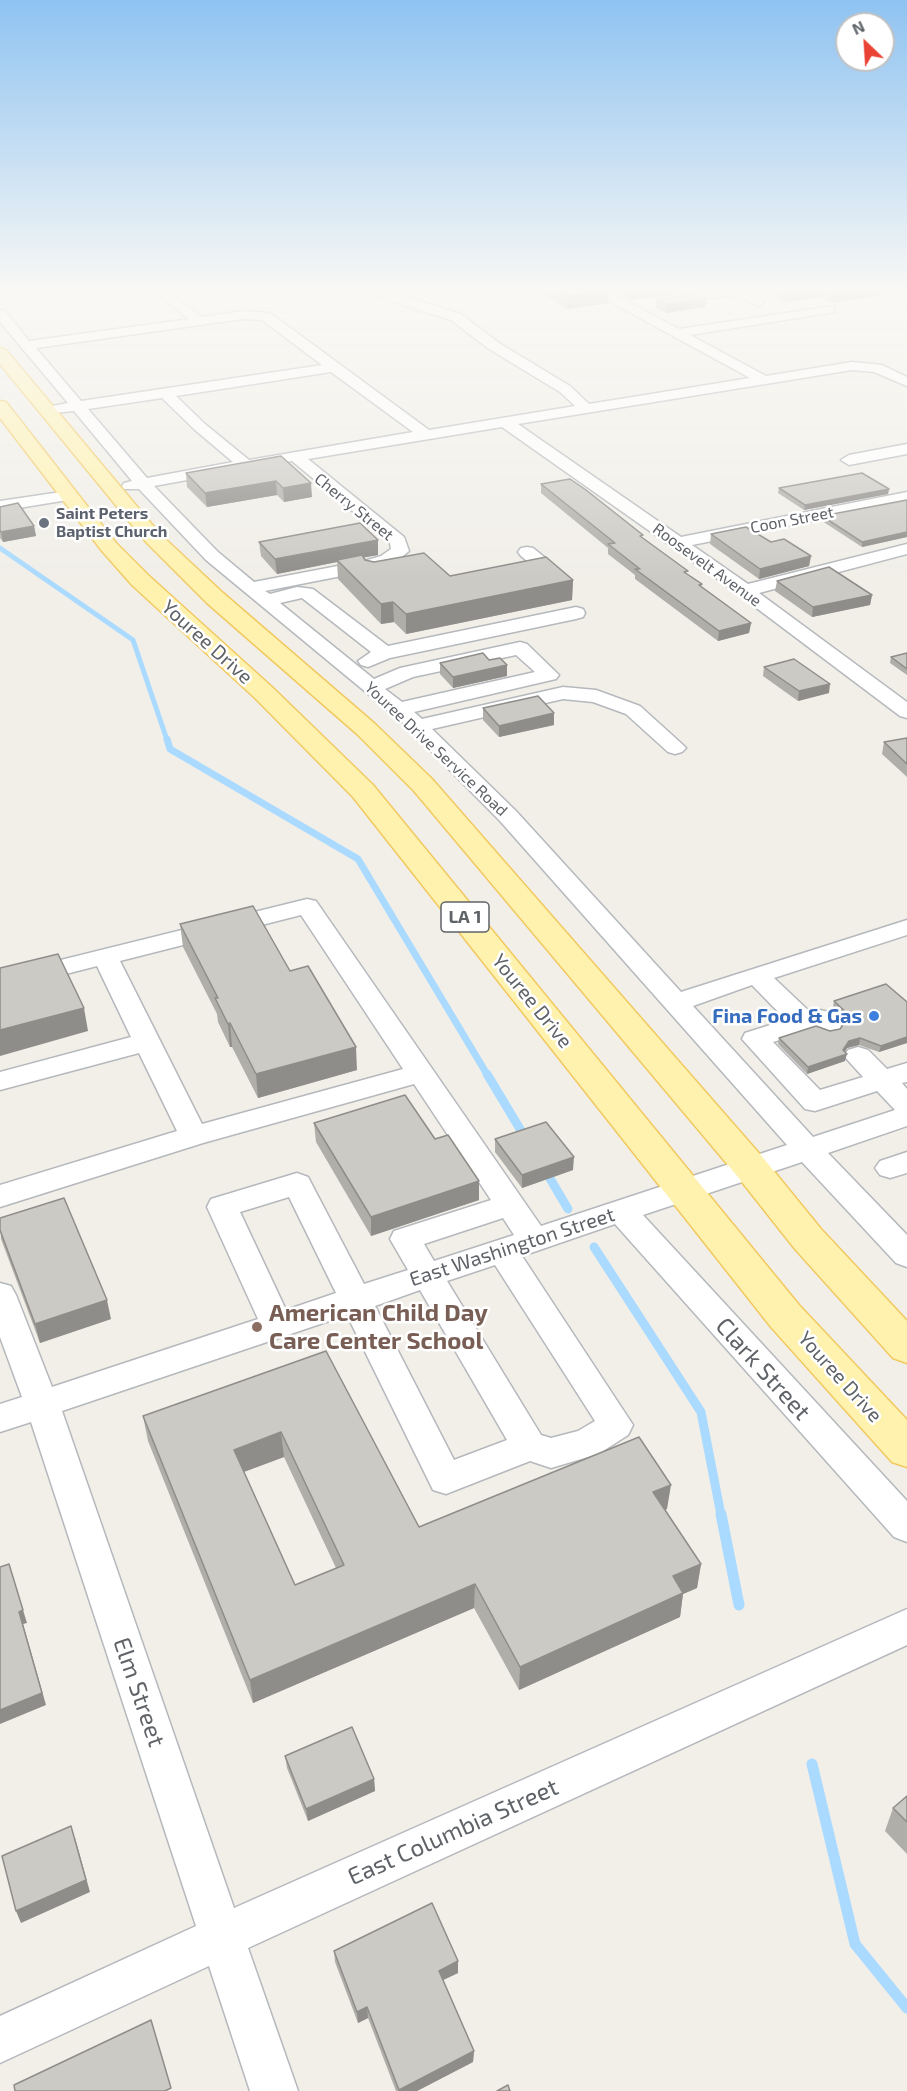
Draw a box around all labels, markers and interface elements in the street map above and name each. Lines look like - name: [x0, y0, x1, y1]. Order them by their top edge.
- north arrow: [835, 12, 895, 72]
- text: N: [849, 16, 867, 38]
- street label: Cherry Street: [311, 469, 397, 545]
- street label: Coon Street: [749, 503, 835, 537]
- place label: Saint Peters Baptist Church: [56, 504, 167, 542]
- marker: Saint Peters Baptist Church: [37, 516, 51, 530]
- street label: Roosevelt Avenue: [649, 519, 765, 611]
- street label: Youree Drive: [157, 595, 257, 689]
- street label: Youree Drive Service Road: [361, 678, 511, 820]
- road number: LA 1: [441, 902, 489, 932]
- street label: Youree Drive: [487, 949, 577, 1053]
- place label: Fina Food & Gas: [712, 1004, 862, 1028]
- marker: Fina Food & Gas: [867, 1009, 881, 1023]
- street label: East Washington Street: [406, 1202, 618, 1292]
- place label: American Child Day Care Center School: [269, 1299, 488, 1355]
- street label: Clark Street: [710, 1312, 816, 1426]
- marker: American Child Day Care Center School: [250, 1320, 264, 1334]
- street label: Youree Drive: [793, 1327, 887, 1427]
- street label: Elm Street: [107, 1634, 171, 1750]
- street label: East Columbia Street: [343, 1773, 563, 1891]

